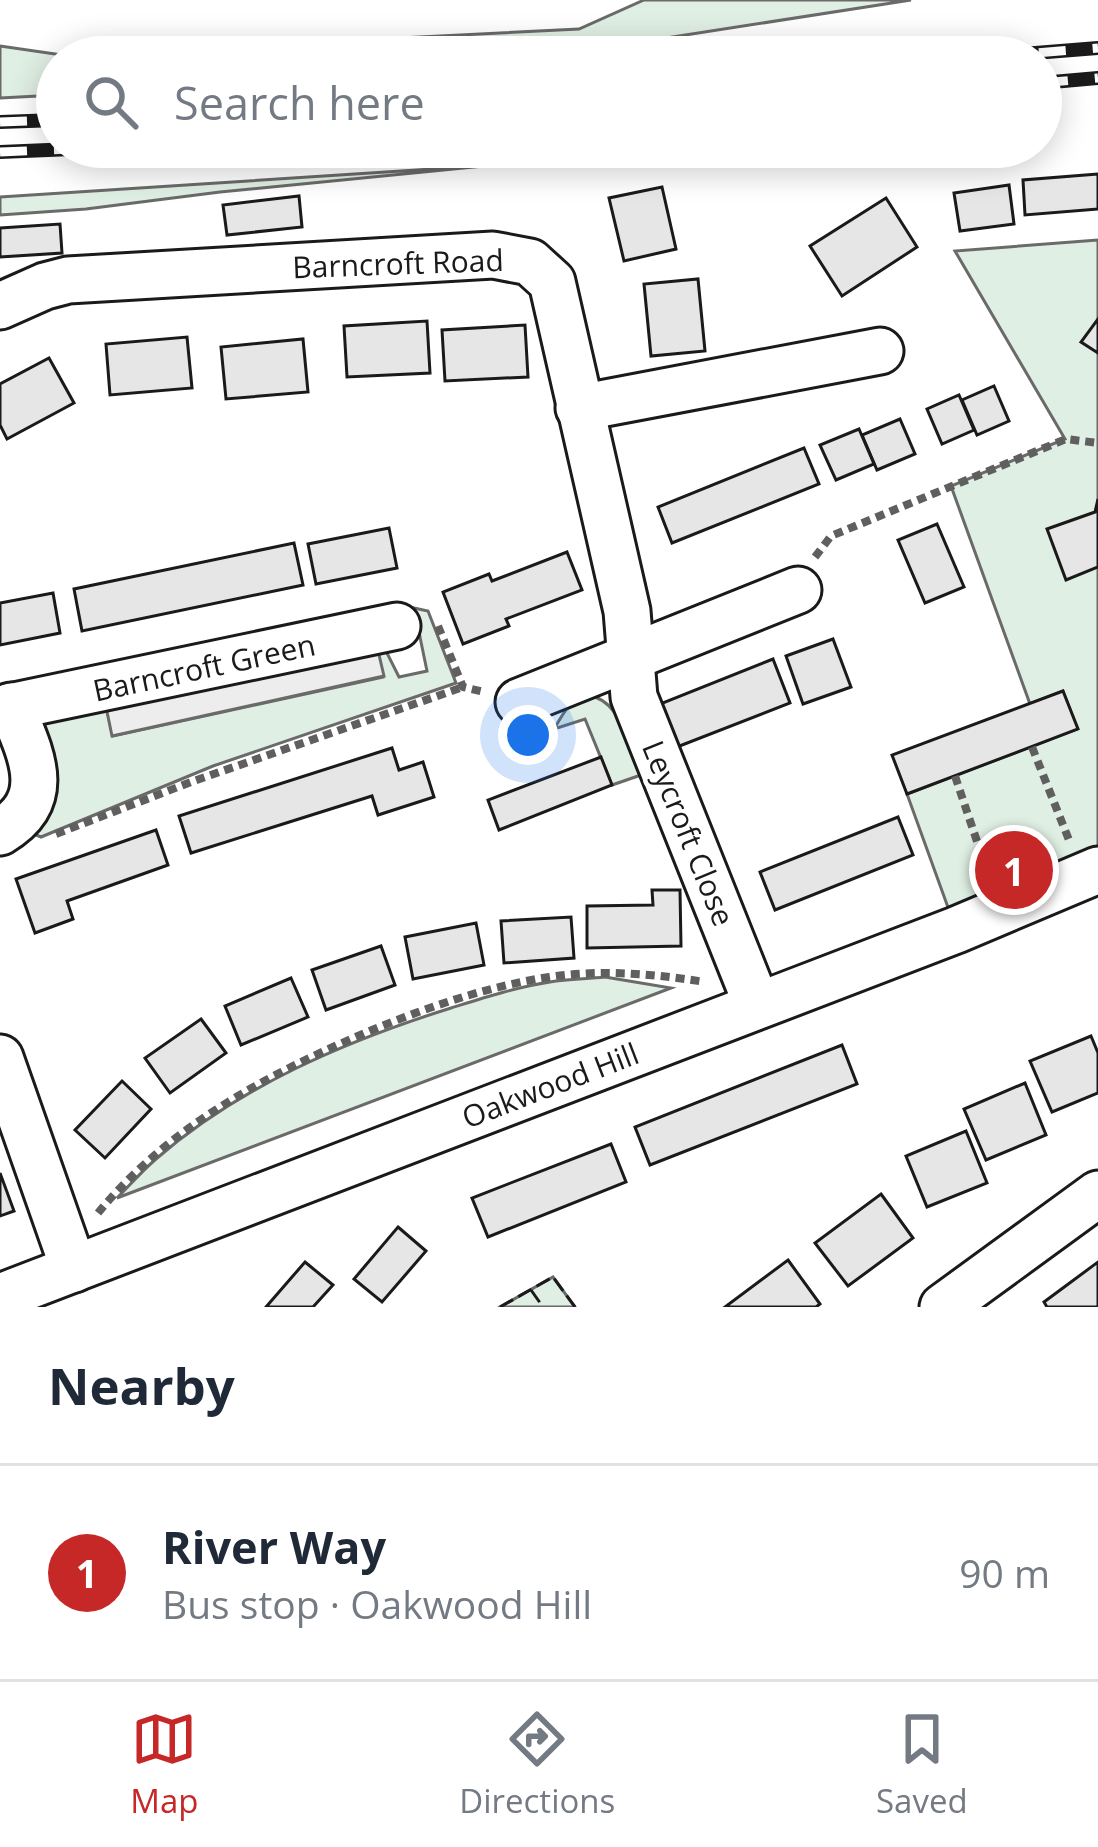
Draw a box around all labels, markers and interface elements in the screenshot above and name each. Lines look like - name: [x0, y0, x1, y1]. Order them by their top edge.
- search box: [36, 36, 1062, 168]
- icon: search: [78, 69, 144, 135]
- text: Search here: [174, 72, 425, 133]
- street label: Barncroft Road: [292, 239, 504, 287]
- street label: Barncroft Green: [89, 623, 319, 711]
- your location: [498, 705, 558, 765]
- street label: Leycroft Close: [633, 734, 745, 932]
- pin: 1: [975, 825, 1053, 915]
- street label: Oakwood Hill: [456, 1033, 644, 1137]
- text: Nearby: [48, 1350, 235, 1420]
- text: River Way: [162, 1516, 386, 1577]
- text: 1: [76, 1546, 98, 1599]
- text: 90 m: [959, 1546, 1050, 1599]
- text: Bus stop · Oakwood Hill: [162, 1577, 592, 1630]
- tab: Map: [130, 1706, 199, 1823]
- tab: Directions: [459, 1706, 615, 1823]
- tab: Saved: [876, 1706, 968, 1823]

